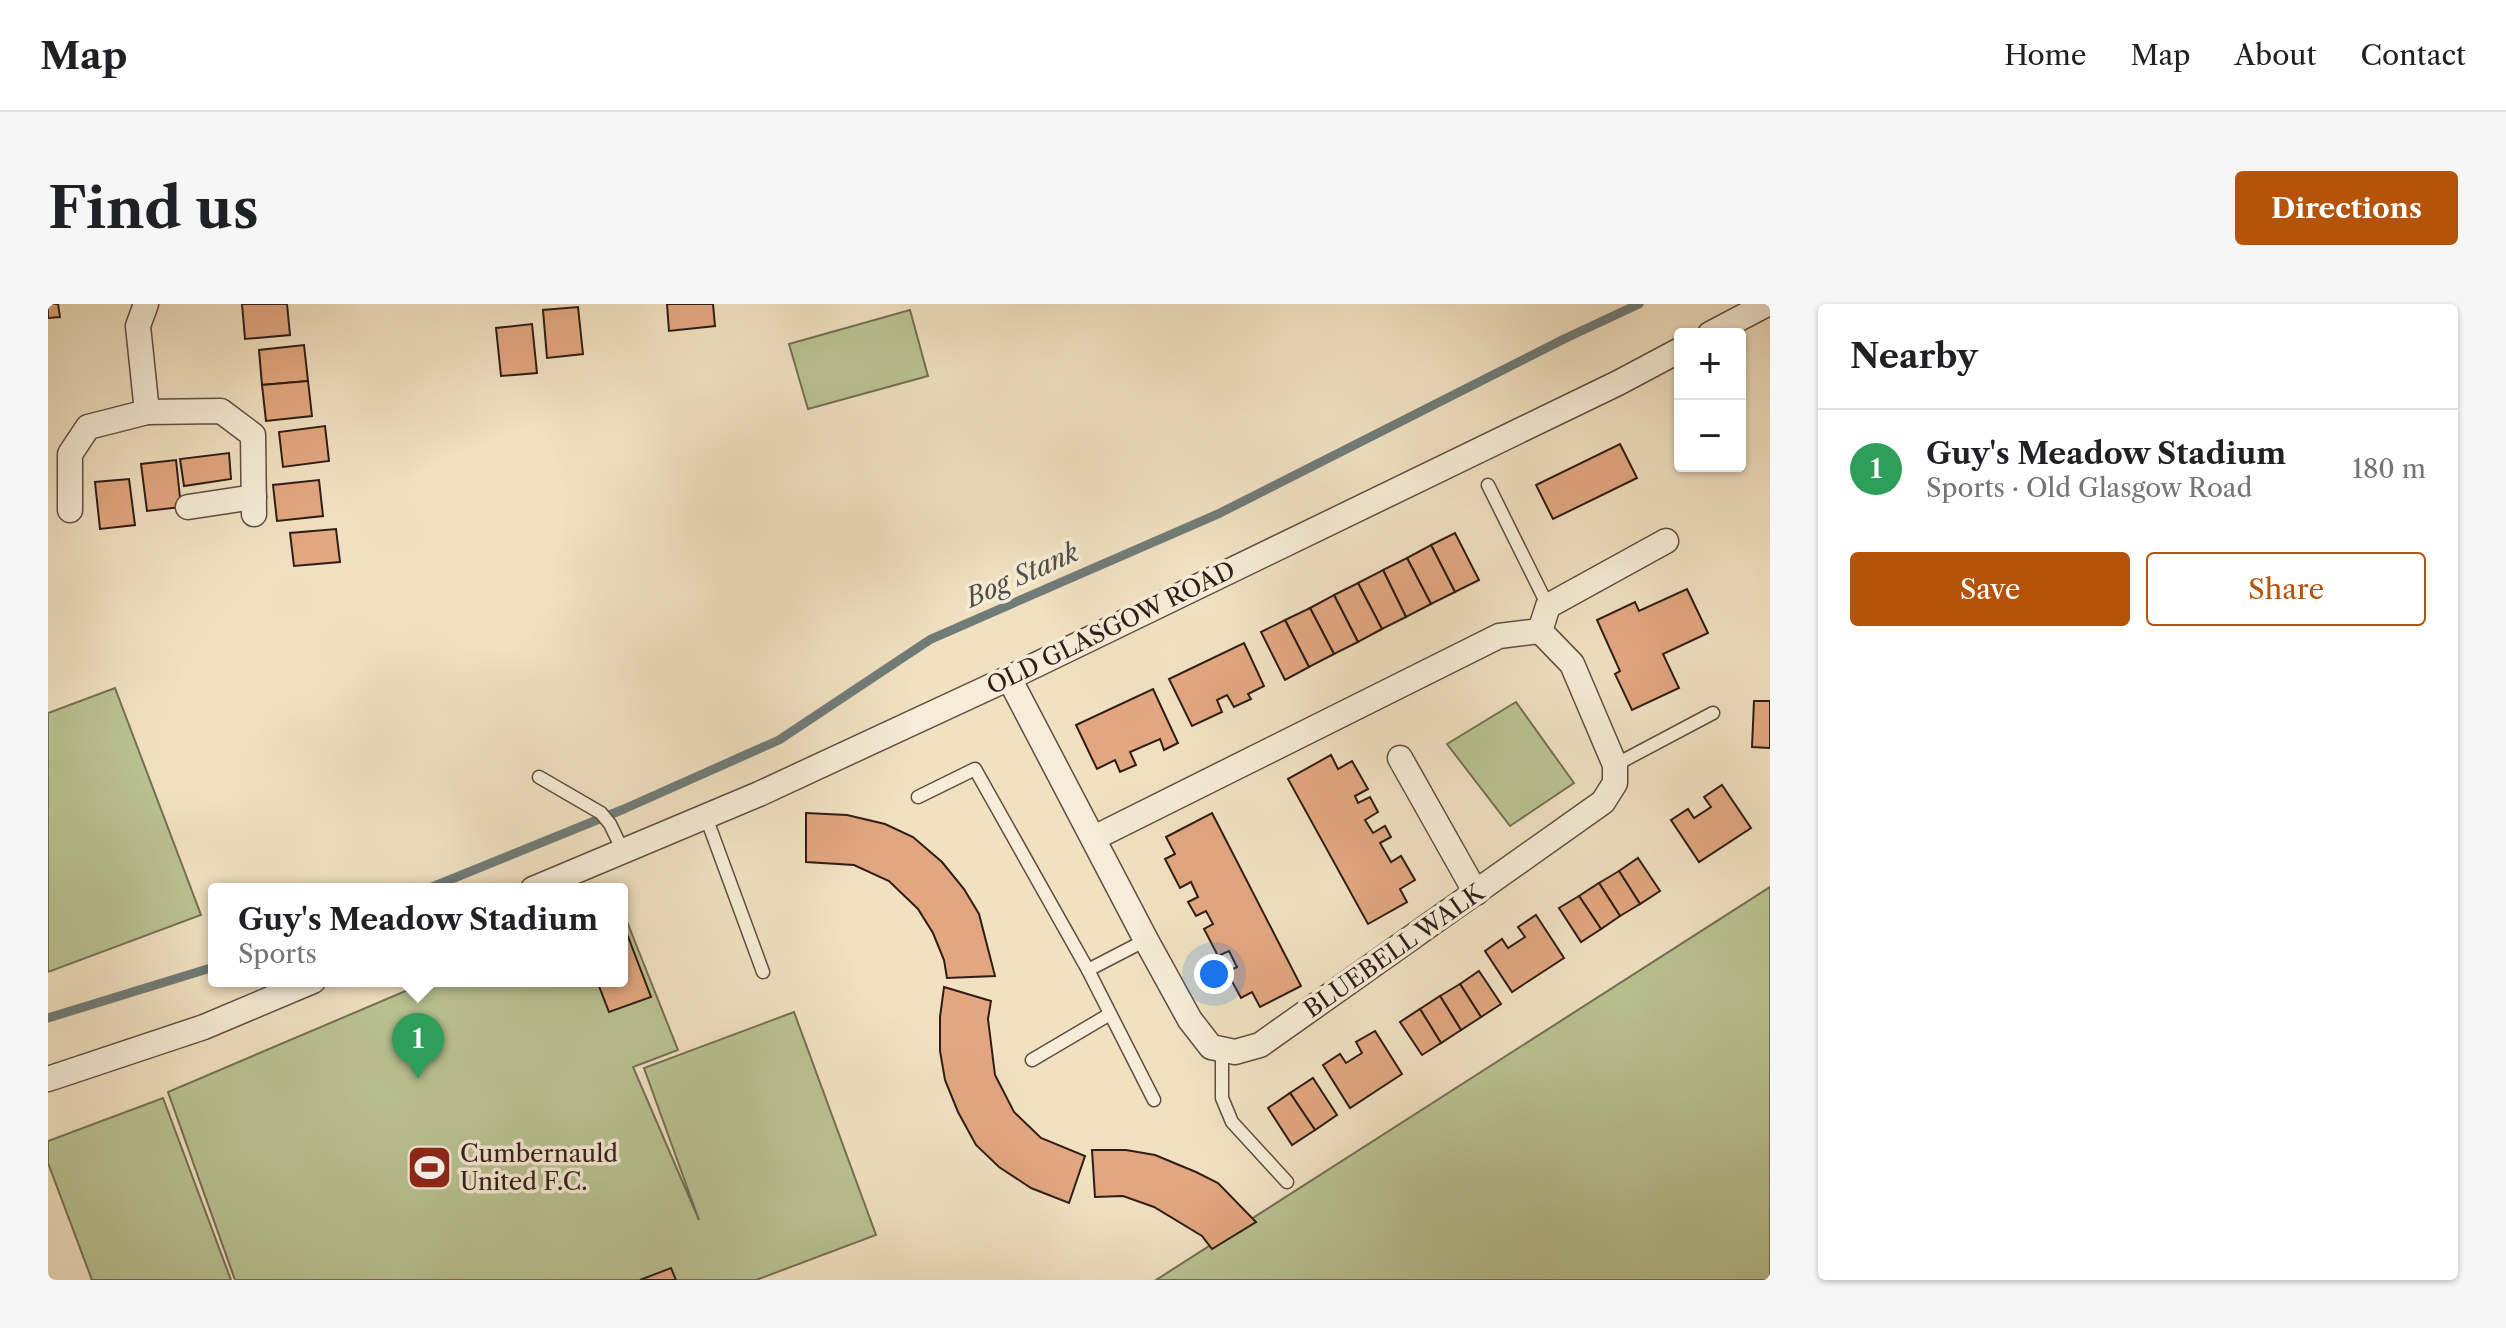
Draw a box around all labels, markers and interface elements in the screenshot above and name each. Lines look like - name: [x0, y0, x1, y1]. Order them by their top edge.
- text: Map: [40, 32, 128, 79]
- text: Home: [2004, 38, 2086, 72]
- text: Map: [2130, 38, 2190, 72]
- text: About: [2234, 38, 2316, 72]
- text: Contact: [2360, 38, 2466, 72]
- button: Directions: [2235, 171, 2458, 245]
- text: Find us: [48, 174, 259, 243]
- map controls: [1674, 328, 1746, 472]
- button: +: [1674, 328, 1746, 400]
- text: Nearby: [1850, 335, 1978, 377]
- button: −: [1674, 400, 1746, 472]
- text: Guy's Meadow Stadium: [1926, 435, 2286, 472]
- text: 1: [1870, 453, 1882, 485]
- text: 180 m: [2352, 453, 2426, 485]
- text: Sports · Old Glasgow Road: [1926, 472, 2252, 504]
- water label: Bog Stank: [959, 536, 1084, 615]
- button: Save: [1850, 552, 2130, 626]
- button: Share: [2146, 552, 2426, 626]
- street label: OLD GLASGOW ROAD: [982, 555, 1240, 700]
- street label: BLUEBELL WALK: [1298, 877, 1491, 1024]
- popup: [208, 883, 628, 987]
- text: Guy's Meadow Stadium: [238, 901, 598, 938]
- text: Sports: [238, 938, 317, 970]
- your location: [1194, 954, 1234, 994]
- pin: 1: [392, 1013, 444, 1079]
- place label: Cumbernauld United F.C.: [460, 1139, 618, 1196]
- sports icon: Cumbernauld United F.C.: [405, 1144, 453, 1192]

